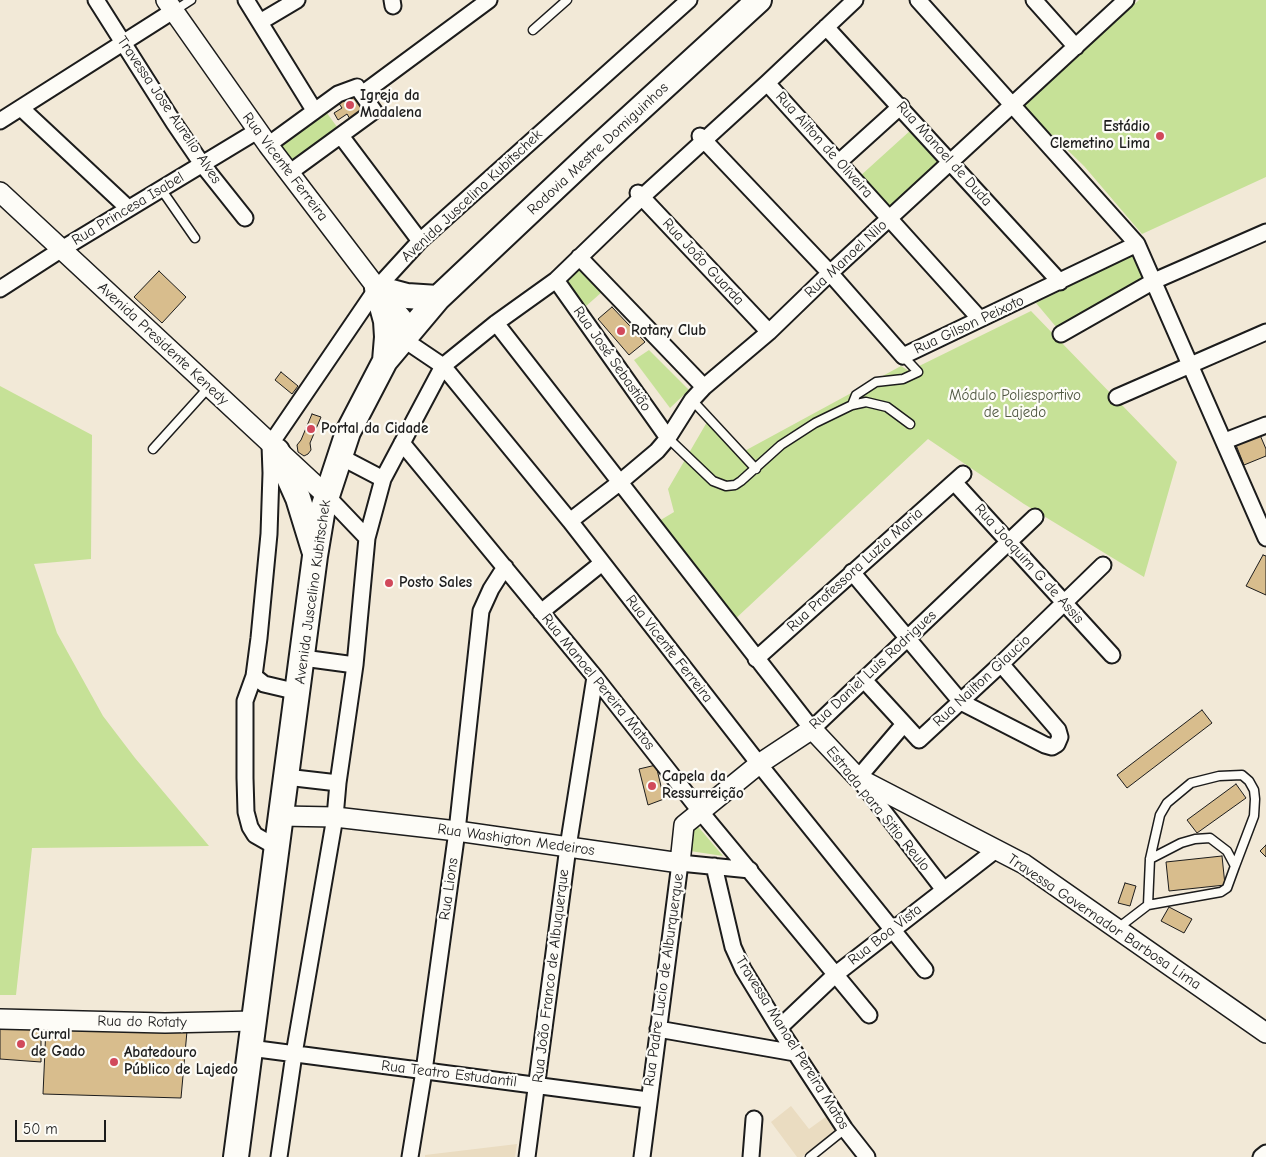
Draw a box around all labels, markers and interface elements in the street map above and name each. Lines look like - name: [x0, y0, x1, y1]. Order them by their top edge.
- street label: Travessa Jose Aurelio Alves: [113, 33, 225, 187]
- street label: Rodovia Mestre Domiguinhos: [524, 79, 672, 219]
- place label: Igreja da Madalena: [360, 87, 422, 122]
- street label: Rua Ailton de Oliveira: [771, 88, 877, 202]
- street label: Rua Manoel de Duda: [892, 98, 996, 210]
- marker: Igreja da Madalena: [344, 99, 356, 111]
- street label: Rua Vicente Ferreira: [238, 109, 332, 225]
- place label: Estádio Clemetino Lima: [1050, 118, 1150, 153]
- street label: Avenida Juscelino Kubitschek: [398, 126, 546, 266]
- marker: Estádio Clemetino Lima: [1154, 130, 1166, 142]
- street label: Rua Princesa Isabel: [69, 168, 187, 250]
- street label: Rua João Guarda: [658, 215, 748, 309]
- street label: Rua Manoel Nilo: [801, 216, 891, 302]
- street label: Avenida Presidente Kenedy: [94, 279, 232, 409]
- street label: Rua Gilson Peixoto: [911, 292, 1027, 358]
- street label: Rua José Sebastião: [569, 303, 655, 415]
- place label: Rotary Club: [631, 322, 706, 340]
- marker: Rotary Club: [615, 325, 627, 337]
- park label: Módulo Poliesportivo de Lajedo: [949, 387, 1081, 422]
- place label: Portal da Cidade: [321, 420, 428, 438]
- marker: Portal da Cidade: [305, 423, 317, 435]
- street label: Avenida Juscelino Kubitschek: [291, 499, 335, 685]
- street label: Rua Joaquim G de Assis: [970, 500, 1088, 628]
- street label: Rua Professora Luzia Maria: [783, 504, 927, 636]
- place label: Posto Sales: [399, 574, 472, 592]
- marker: Posto Sales: [383, 577, 395, 589]
- street label: Rua Vicente Ferreira: [621, 592, 717, 706]
- street label: Rua Daniel Luis Rodrigues: [806, 606, 940, 734]
- street label: Rua Manoel Pereira Matos: [537, 610, 659, 754]
- street label: Rua Nailton Glaucio: [930, 631, 1034, 731]
- street label: Estrada para Sitio Reulo: [822, 743, 934, 875]
- place label: Capela da Ressurreição: [662, 768, 744, 803]
- marker: Capela da Ressurreição: [646, 780, 658, 792]
- street label: Rua Washigton Medeiros: [436, 820, 596, 860]
- street label: Travessa Governador Barbosa Lima: [1004, 850, 1204, 994]
- street label: Rua Lions: [436, 857, 462, 921]
- street label: Rua João Franco de Albuquerque: [529, 868, 573, 1084]
- street label: Rua Padre Lucio de Alburquerque: [640, 872, 688, 1088]
- street label: Rua Boa Vista: [845, 901, 925, 969]
- street label: Travessa Manoel Pereira Matos: [731, 953, 853, 1133]
- street label: Rua do Rotaty: [97, 1012, 187, 1032]
- place label: Curral de Gado: [31, 1026, 85, 1061]
- marker: Curral de Gado: [15, 1038, 27, 1050]
- place label: Abatedouro Público de Lajedo: [124, 1044, 238, 1079]
- marker: Abatedouro Público de Lajedo: [108, 1056, 120, 1068]
- street label: Rua Teatro Estudantil: [380, 1057, 518, 1091]
- scale bar: [18, 1110, 109, 1142]
- text: 50 m: [23, 1120, 58, 1138]

